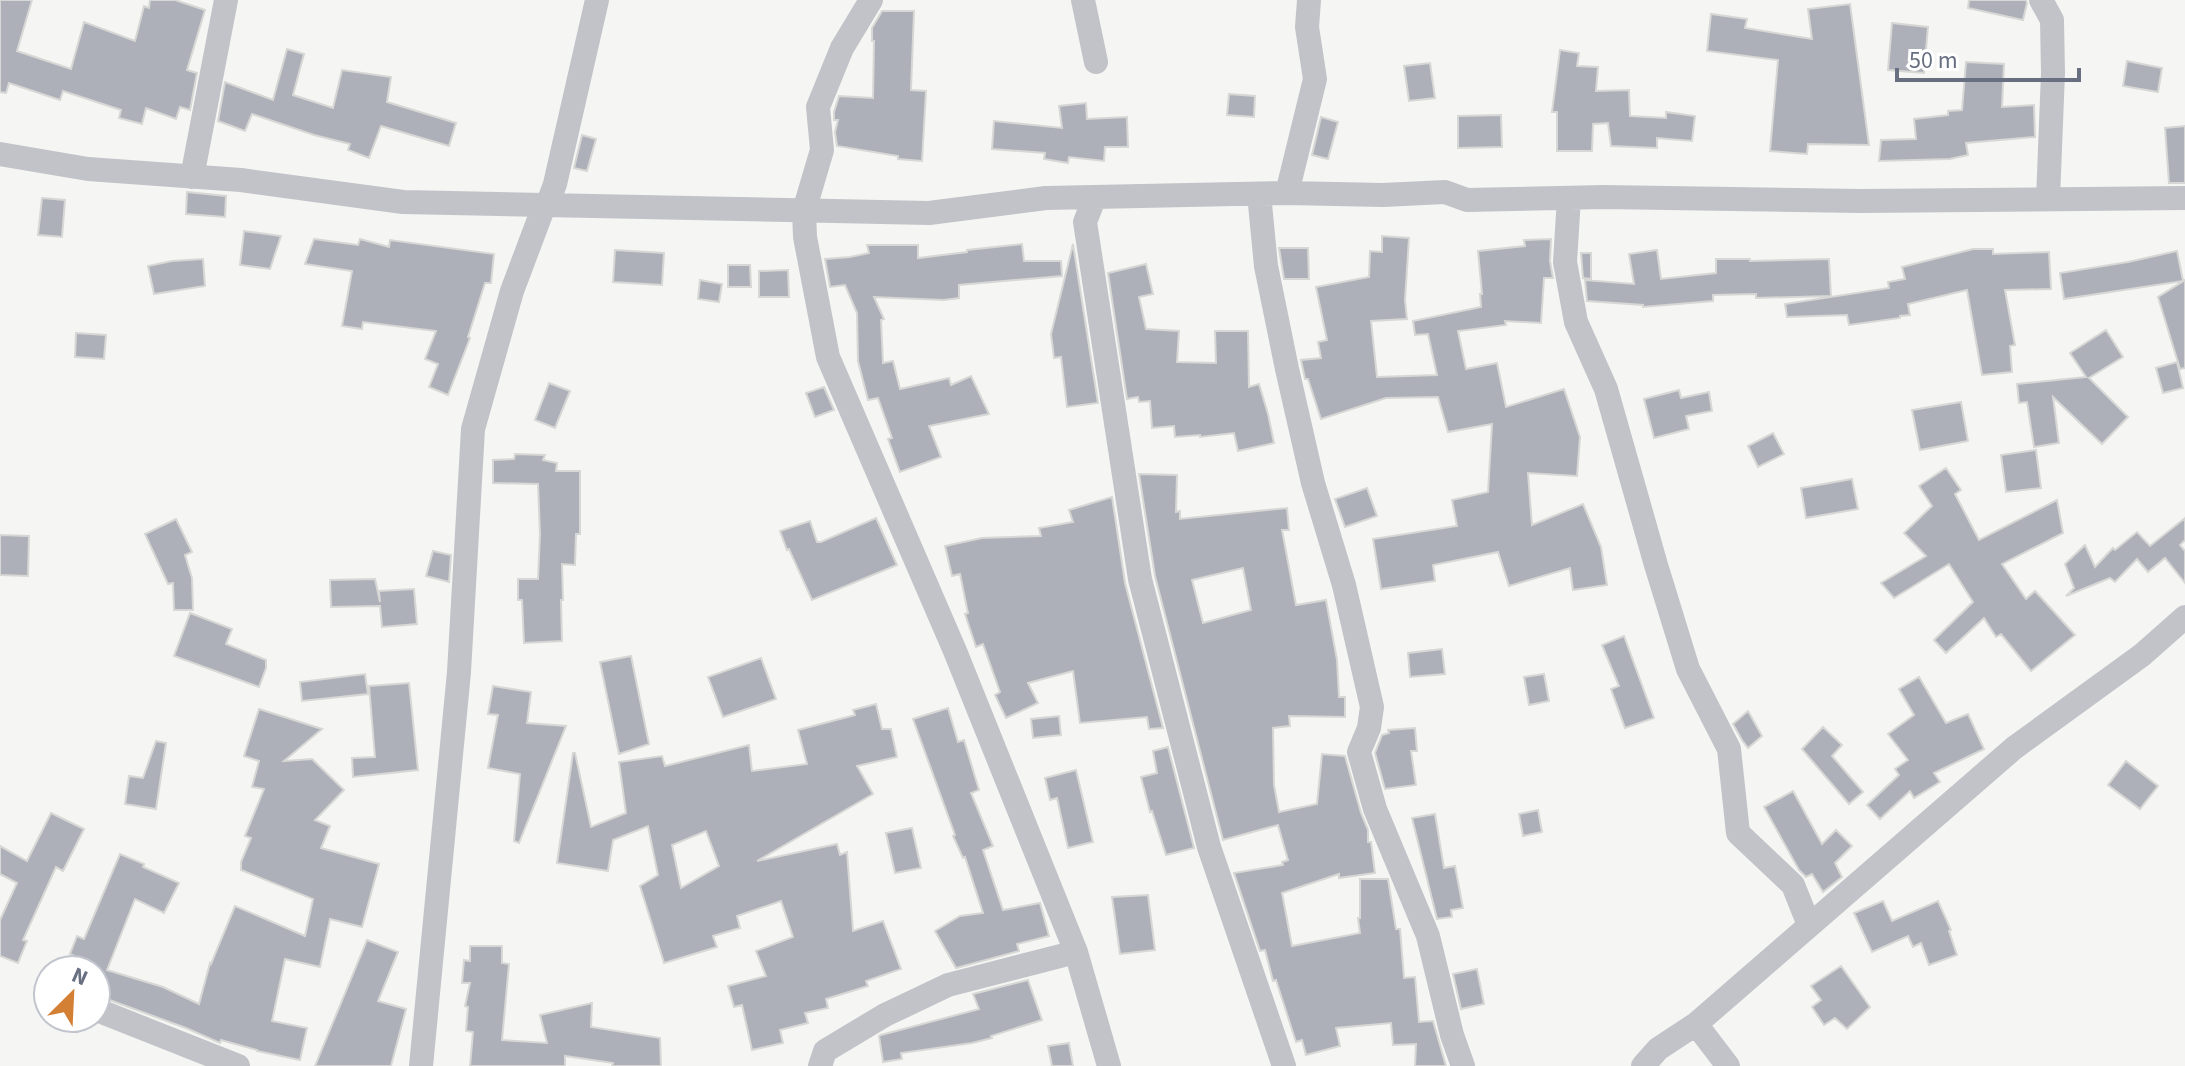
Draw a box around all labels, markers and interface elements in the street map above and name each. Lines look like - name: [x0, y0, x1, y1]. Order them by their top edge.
- scale bar: [1897, 32, 2079, 82]
- text: 50 m: [1909, 43, 1958, 78]
- north arrow: [32, 954, 112, 1034]
- text: N: [67, 959, 93, 994]

